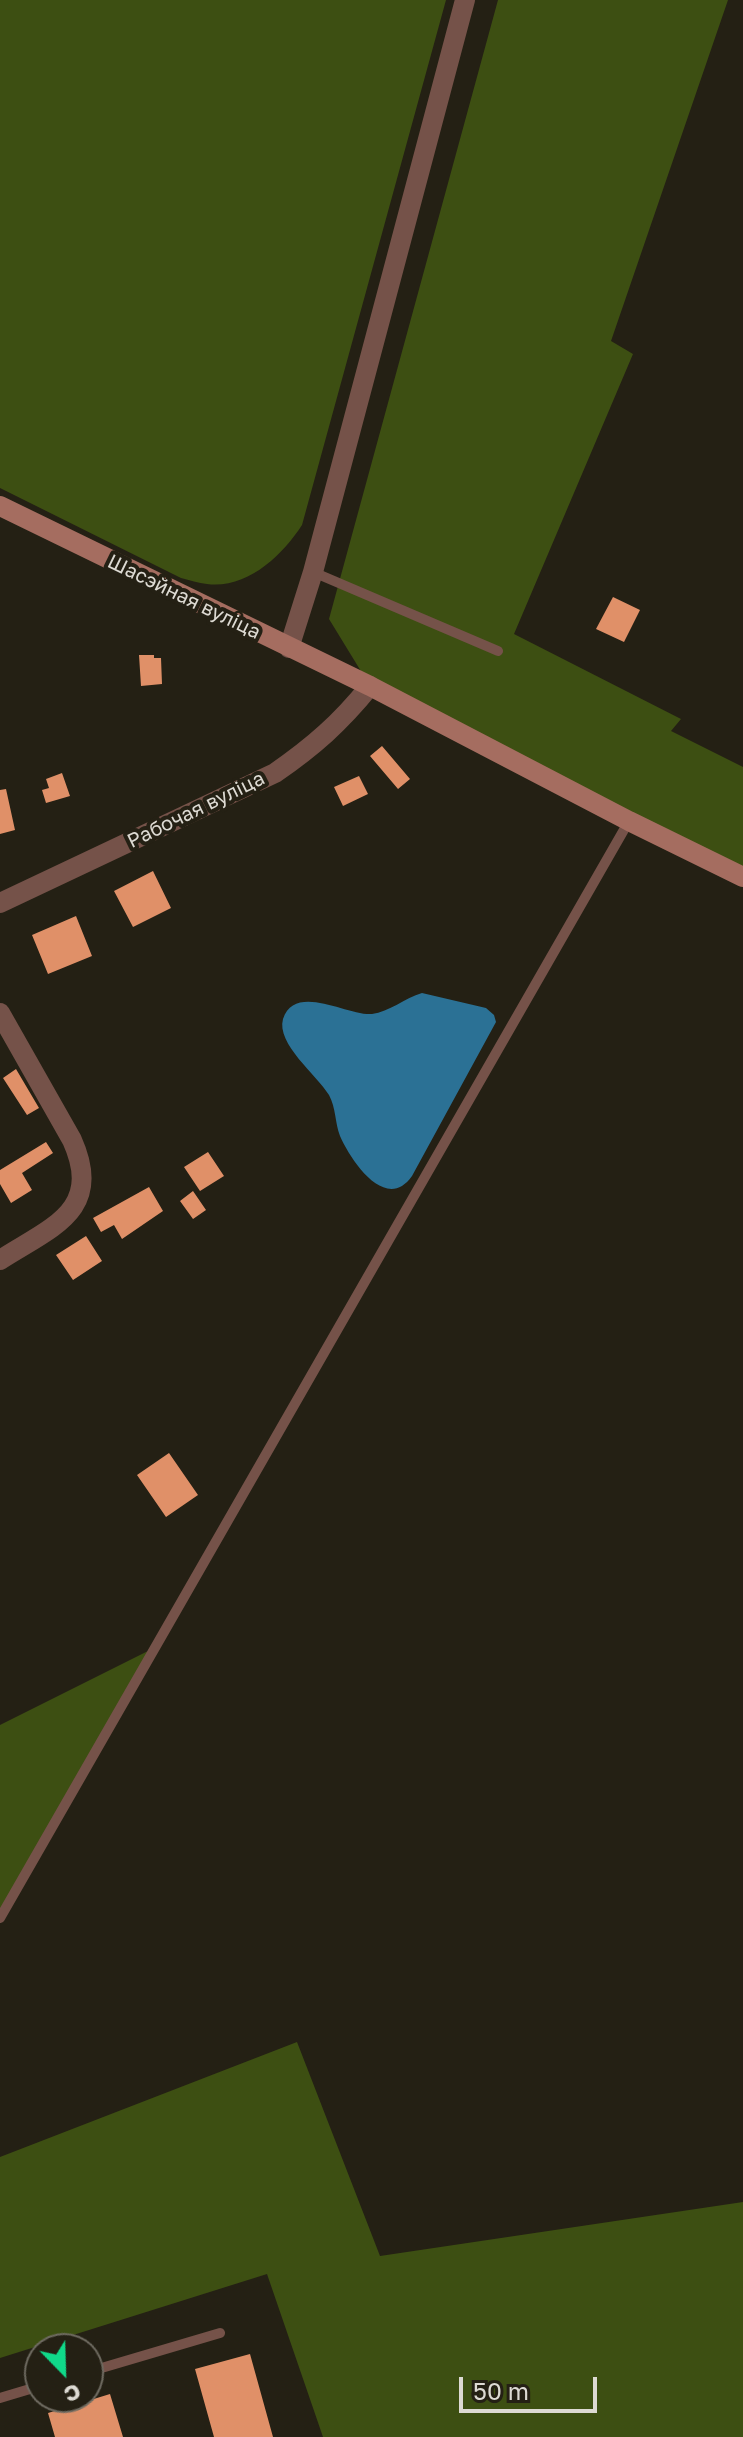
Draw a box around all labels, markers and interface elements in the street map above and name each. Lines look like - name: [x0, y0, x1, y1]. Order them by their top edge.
- street label: Шасэйная вуліца: [104, 550, 264, 644]
- street label: Рабочая вуліца: [123, 766, 269, 854]
- north arrow: [24, 2333, 104, 2413]
- scale bar: [463, 2361, 601, 2411]
- text: 50 m: [473, 2376, 529, 2405]
- text: С: [60, 2378, 85, 2409]

